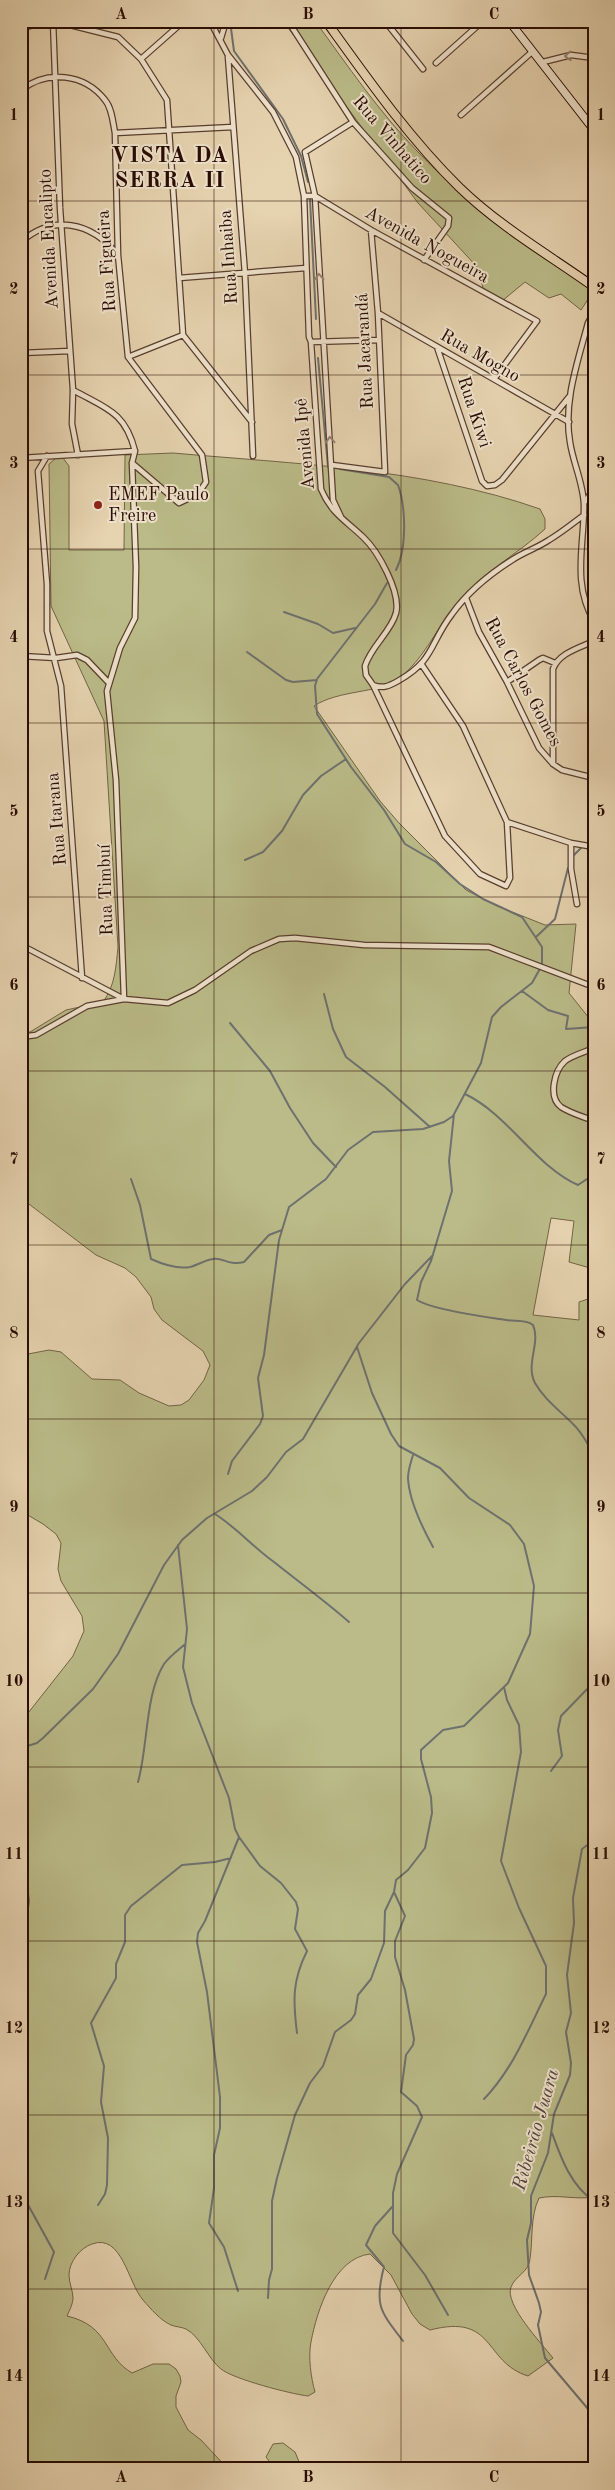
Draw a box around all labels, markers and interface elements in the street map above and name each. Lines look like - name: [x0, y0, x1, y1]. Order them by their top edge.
- text: A: [115, 7, 127, 23]
- text: B: [302, 7, 314, 23]
- text: C: [489, 7, 499, 23]
- one-way arrow: [563, 51, 571, 62]
- street label: Rua Vinhatico: [349, 92, 435, 188]
- text: 1: [9, 108, 19, 124]
- text: 1: [596, 108, 606, 124]
- district label: VISTA DA SERRA II: [111, 145, 229, 192]
- street label: Avenida Eucalipto: [36, 168, 62, 310]
- street label: Avenida Nogueira: [362, 203, 492, 287]
- street label: Rua Figueira: [94, 209, 120, 313]
- street label: Rua Inhaiba: [217, 209, 241, 305]
- one-way arrow: [314, 273, 325, 281]
- text: 2: [9, 282, 19, 298]
- text: 2: [596, 282, 606, 298]
- street label: Rua Jacarandá: [353, 292, 377, 409]
- street label: Rua Mogno: [437, 326, 523, 386]
- street label: Rua Kiwi: [454, 374, 494, 450]
- street label: Avenida Ipê: [292, 397, 318, 491]
- one-way arrow: [324, 435, 335, 443]
- text: 3: [9, 456, 19, 472]
- text: 3: [596, 456, 606, 472]
- place label: EMEF Paulo Freire: [108, 486, 209, 525]
- marker: EMEF Paulo Freire: [92, 499, 104, 511]
- street label: Rua Carlos Gomes: [481, 614, 565, 750]
- text: 4: [9, 630, 19, 646]
- text: 4: [596, 630, 606, 646]
- street label: Rua Itarana: [44, 771, 70, 866]
- text: 5: [9, 804, 19, 820]
- text: 5: [596, 804, 606, 820]
- street label: Rua Timbuí: [95, 844, 117, 936]
- text: 6: [9, 978, 19, 994]
- text: 6: [596, 978, 606, 994]
- text: 7: [9, 1152, 19, 1168]
- text: 7: [596, 1152, 606, 1168]
- text: 8: [9, 1326, 19, 1342]
- text: 8: [596, 1326, 606, 1342]
- text: 9: [9, 1500, 19, 1516]
- text: 9: [596, 1500, 606, 1516]
- text: 10: [5, 1674, 23, 1690]
- text: 10: [592, 1674, 610, 1690]
- text: 11: [5, 1847, 23, 1863]
- text: 11: [592, 1847, 610, 1863]
- text: 12: [5, 2021, 23, 2037]
- text: 12: [592, 2021, 610, 2037]
- water label: Ribeirão Juara: [510, 2067, 563, 2194]
- text: 13: [5, 2195, 23, 2211]
- text: 13: [592, 2195, 610, 2211]
- text: 14: [5, 2369, 23, 2385]
- text: 14: [592, 2369, 610, 2385]
- text: A: [115, 2470, 127, 2486]
- text: B: [302, 2470, 314, 2486]
- text: C: [489, 2470, 499, 2486]

